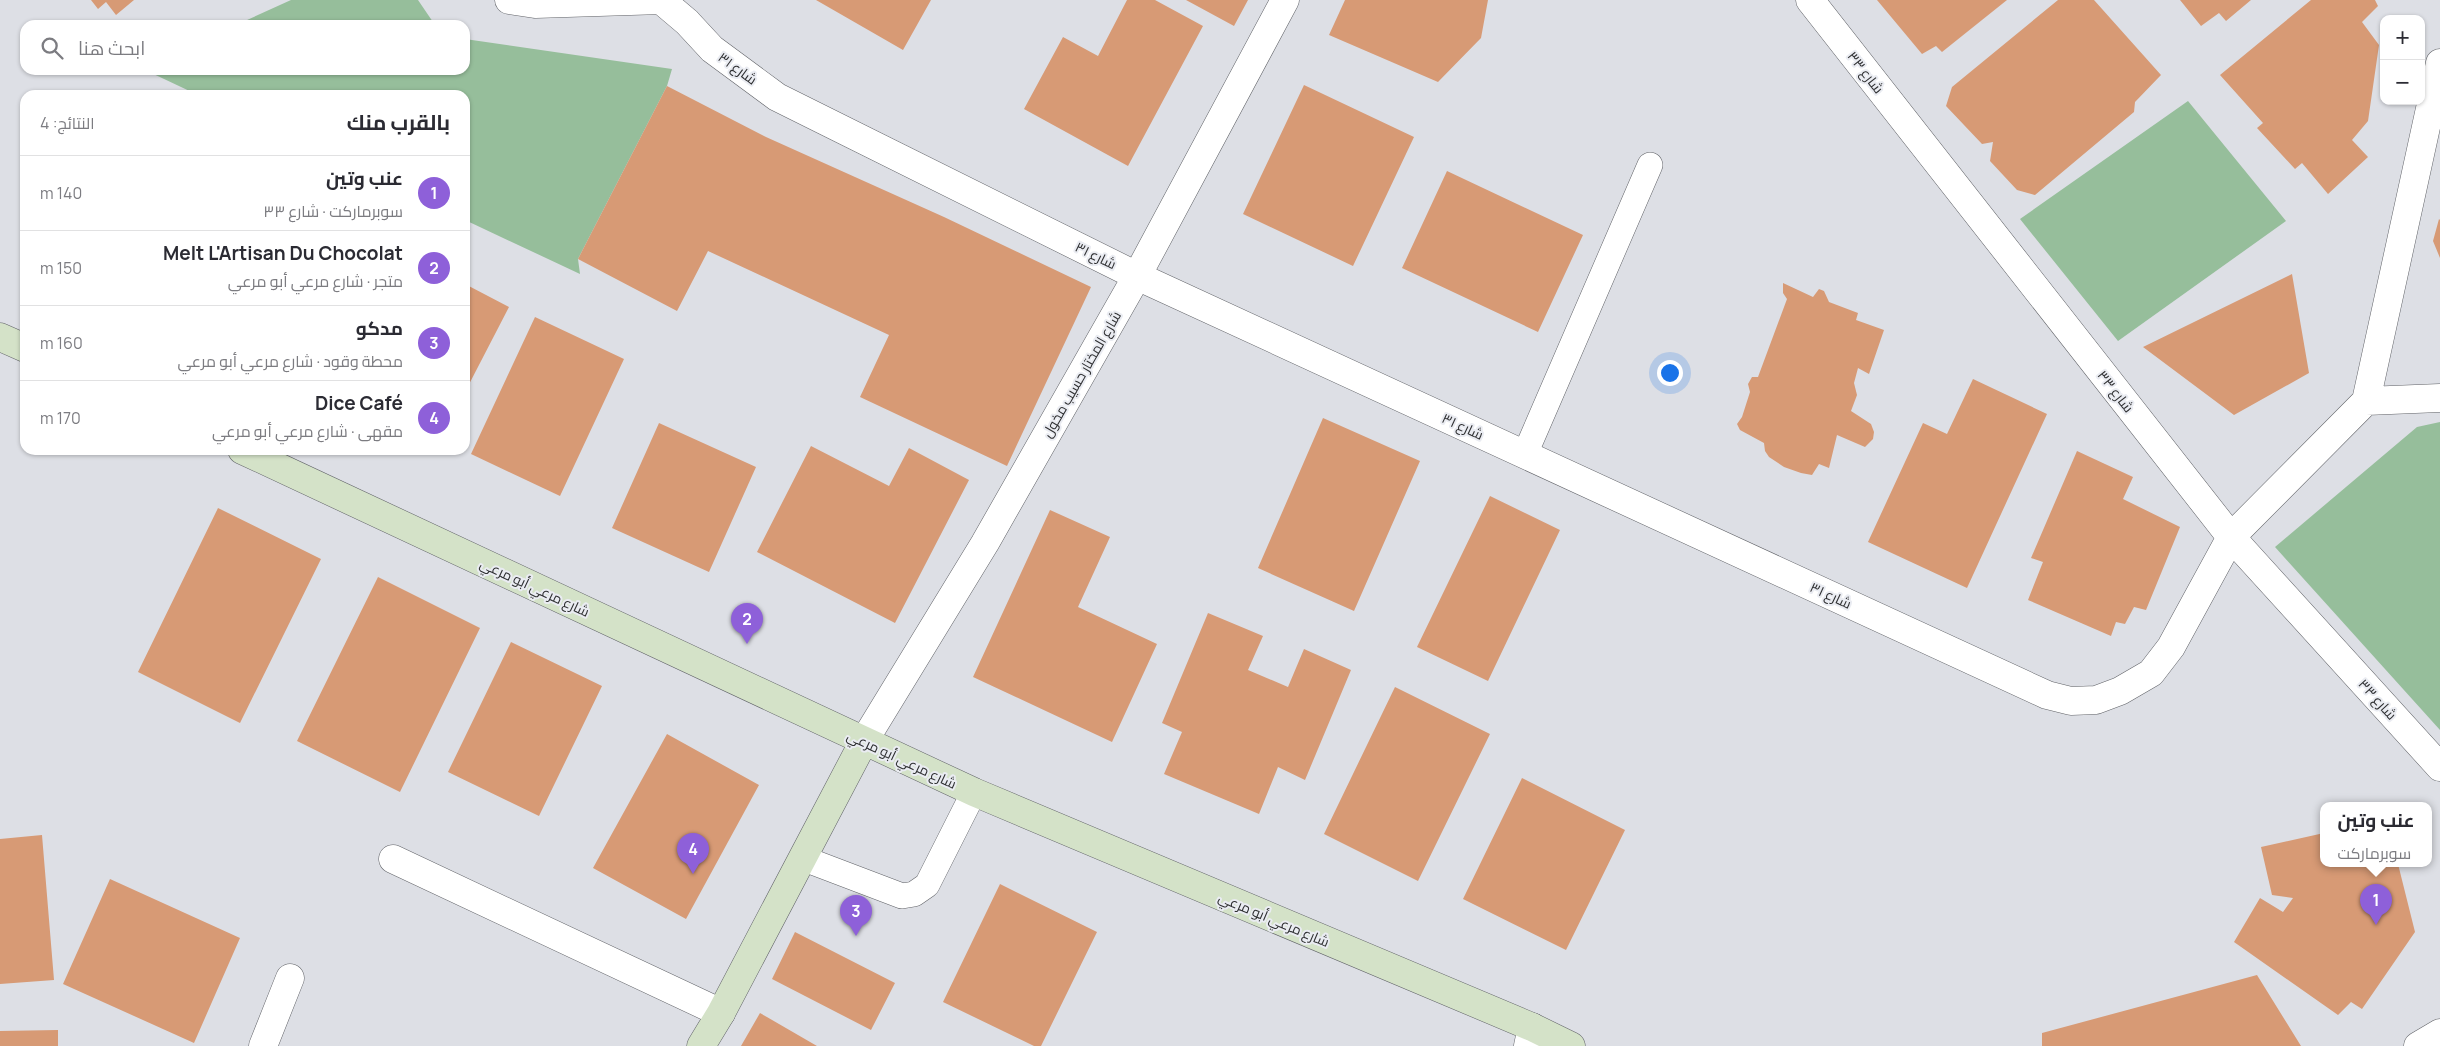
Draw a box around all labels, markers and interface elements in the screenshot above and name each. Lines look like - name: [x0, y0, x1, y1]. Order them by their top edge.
- map controls: [2380, 15, 2425, 105]
- button: +: [2380, 15, 2425, 60]
- search box: [20, 20, 470, 75]
- icon: search: [38, 34, 66, 62]
- text: ابحث هنا: [78, 35, 145, 61]
- street label: شارع ٣١: [715, 47, 761, 89]
- street label: شارع ٣٣: [1843, 47, 1889, 97]
- button: −: [2380, 60, 2425, 105]
- text: بالقرب منك: [347, 108, 450, 136]
- text: النتائج: 4: [40, 112, 95, 134]
- text: عنب وتين: [326, 165, 403, 191]
- text: 140 m: [40, 182, 82, 204]
- text: 1: [431, 182, 438, 204]
- text: سوبرماركت · شارع ٣٣: [263, 200, 403, 222]
- street label: شارع ٣١: [1072, 237, 1120, 273]
- text: Melt L'Artisan Du Chocolat: [163, 240, 403, 266]
- text: 150 m: [40, 257, 82, 279]
- text: 2: [429, 257, 439, 279]
- text: متجر · شارع مرعي أبو مرعي: [228, 270, 403, 292]
- street label: شارع المختار حسيب مخول: [1037, 307, 1125, 441]
- text: مدكو: [356, 315, 403, 341]
- text: 160 m: [40, 332, 83, 354]
- text: 3: [429, 332, 439, 354]
- text: محطة وقود · شارع مرعي أبو مرعي: [177, 350, 403, 372]
- your location: [1657, 360, 1683, 386]
- street label: شارع ٣٣: [2093, 366, 2139, 416]
- text: Dice Café: [315, 390, 403, 416]
- text: 170 m: [40, 407, 81, 429]
- text: 4: [429, 407, 439, 429]
- street label: شارع ٣١: [1439, 408, 1487, 444]
- text: مقهى · شارع مرعي أبو مرعي: [212, 420, 403, 442]
- street label: شارع مرعي أبو مرعي: [476, 553, 593, 623]
- street label: شارع ٣١: [1807, 577, 1855, 613]
- pin: 2: [731, 603, 763, 644]
- street label: شارع ٣٣: [2355, 674, 2401, 724]
- street label: شارع مرعي أبو مرعي: [843, 725, 960, 795]
- popup: [2320, 802, 2432, 867]
- text: عنب وتين: [2338, 807, 2414, 833]
- pin: 4: [677, 833, 709, 874]
- text: سوبرماركت: [2338, 842, 2411, 864]
- pin: 1: [2360, 884, 2392, 925]
- street label: شارع مرعي أبو مرعي: [1214, 887, 1332, 954]
- pin: 3: [840, 895, 872, 936]

